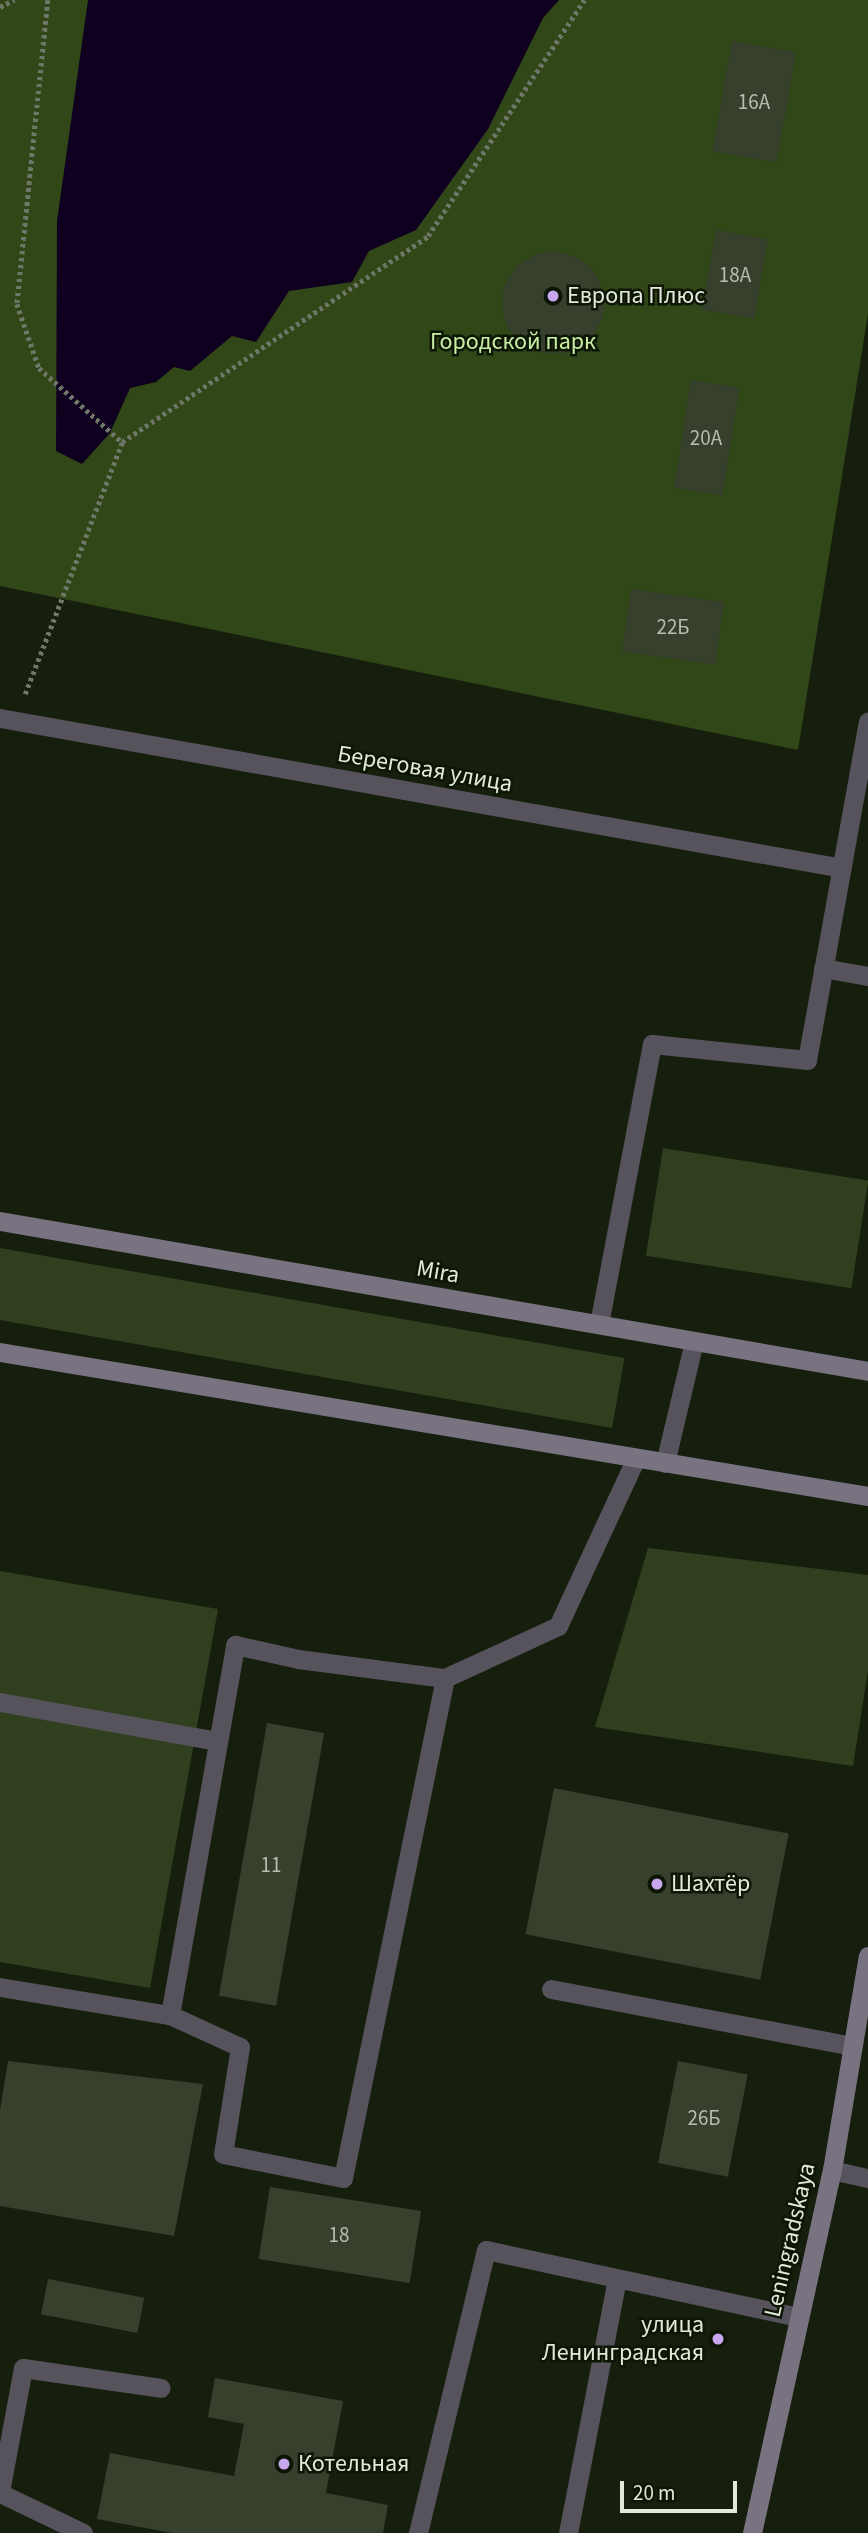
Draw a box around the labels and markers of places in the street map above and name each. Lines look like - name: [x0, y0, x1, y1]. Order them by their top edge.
- place label: Европа Плюс: [567, 282, 705, 310]
- marker: Европа Плюс: [545, 288, 561, 304]
- place label: Шахтёр: [671, 1870, 750, 1898]
- marker: Шахтёр: [649, 1876, 665, 1892]
- place label: улица Ленинградская: [542, 2311, 704, 2367]
- marker: улица Ленинградская: [710, 2331, 726, 2347]
- place label: Котельная: [298, 2450, 409, 2478]
- marker: Котельная: [276, 2456, 292, 2472]

